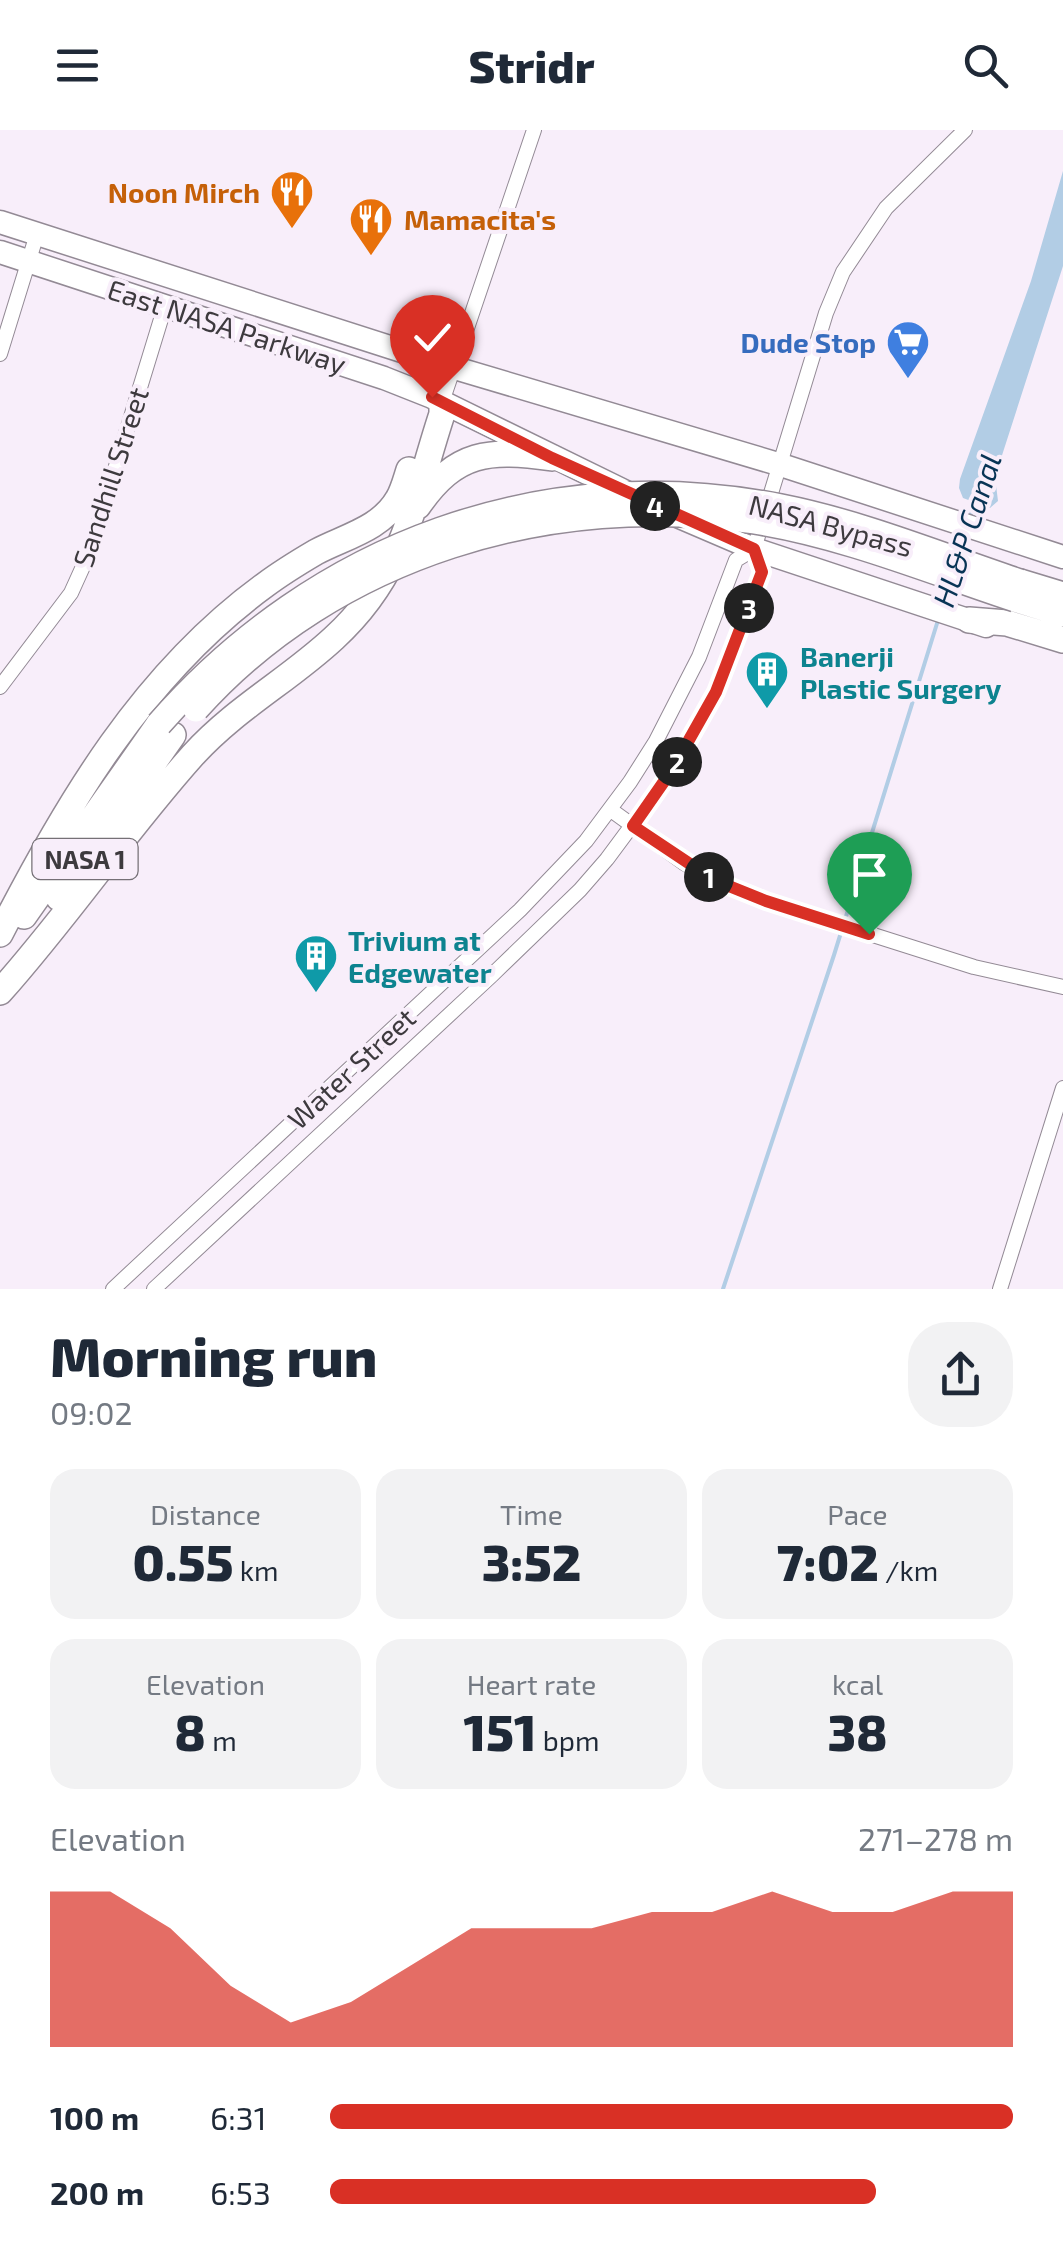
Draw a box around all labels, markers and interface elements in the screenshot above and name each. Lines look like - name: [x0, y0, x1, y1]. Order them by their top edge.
- icon: menu: [50, 38, 105, 93]
- text: Stridr: [468, 38, 595, 92]
- icon: search: [958, 38, 1013, 93]
- restaurant icon: Noon Mirch: [269, 169, 315, 230]
- place label: Noon Mirch: [108, 175, 260, 209]
- restaurant icon: Mamacita's: [348, 196, 394, 257]
- place label: Mamacita's: [404, 202, 556, 236]
- street label: East NASA Parkway: [104, 271, 351, 381]
- pin: [390, 295, 475, 398]
- icon: check: [405, 310, 460, 365]
- supermarket icon: Dude Stop: [885, 319, 931, 380]
- place label: Dude Stop: [741, 325, 876, 359]
- street label: Sandhill Street: [65, 383, 155, 571]
- water label: HL&P Canal: [924, 449, 1008, 611]
- pin: 4: [630, 481, 680, 531]
- street label: NASA Bypass: [745, 487, 917, 563]
- text: 4: [646, 489, 664, 523]
- pin: 3: [724, 583, 774, 633]
- text: 3: [741, 591, 757, 625]
- place label: Banerji Plastic Surgery: [800, 639, 1002, 705]
- building icon: Banerji Plastic Surgery: [744, 649, 790, 710]
- pin: 2: [652, 737, 702, 787]
- text: 2: [669, 745, 685, 779]
- pin: [827, 832, 912, 935]
- road number: NASA 1: [32, 839, 138, 879]
- icon: arrive: [842, 847, 897, 902]
- pin: 1: [684, 852, 734, 902]
- text: 1: [703, 860, 715, 894]
- place label: Trivium at Edgewater: [348, 923, 492, 989]
- building icon: Trivium at Edgewater: [293, 933, 339, 994]
- street label: Water Street: [280, 1000, 422, 1136]
- text: Morning run: [50, 1322, 378, 1388]
- button: share: [908, 1322, 1013, 1427]
- text: 09:02: [50, 1393, 132, 1431]
- text: Distance: [150, 1497, 261, 1531]
- text: Time: [500, 1497, 563, 1531]
- text: Pace: [827, 1497, 888, 1531]
- text: 0.55: [132, 1531, 233, 1591]
- text: 3:52: [482, 1531, 581, 1591]
- text: 7:02: [777, 1531, 879, 1591]
- text: km: [233, 1553, 279, 1587]
- text: /km: [879, 1553, 938, 1587]
- text: Elevation: [146, 1667, 265, 1701]
- text: Heart rate: [467, 1667, 596, 1701]
- text: kcal: [832, 1667, 883, 1701]
- text: 8: [174, 1701, 206, 1761]
- text: 151: [463, 1701, 537, 1761]
- text: 38: [827, 1701, 888, 1761]
- text: m: [206, 1723, 237, 1757]
- text: bpm: [537, 1723, 600, 1757]
- text: Elevation: [50, 1819, 186, 1857]
- text: 271–278 m: [858, 1819, 1013, 1857]
- text: 100 m: [50, 2098, 139, 2136]
- text: 6:31: [210, 2098, 266, 2136]
- text: 200 m: [50, 2173, 144, 2211]
- text: 6:53: [210, 2173, 271, 2211]

